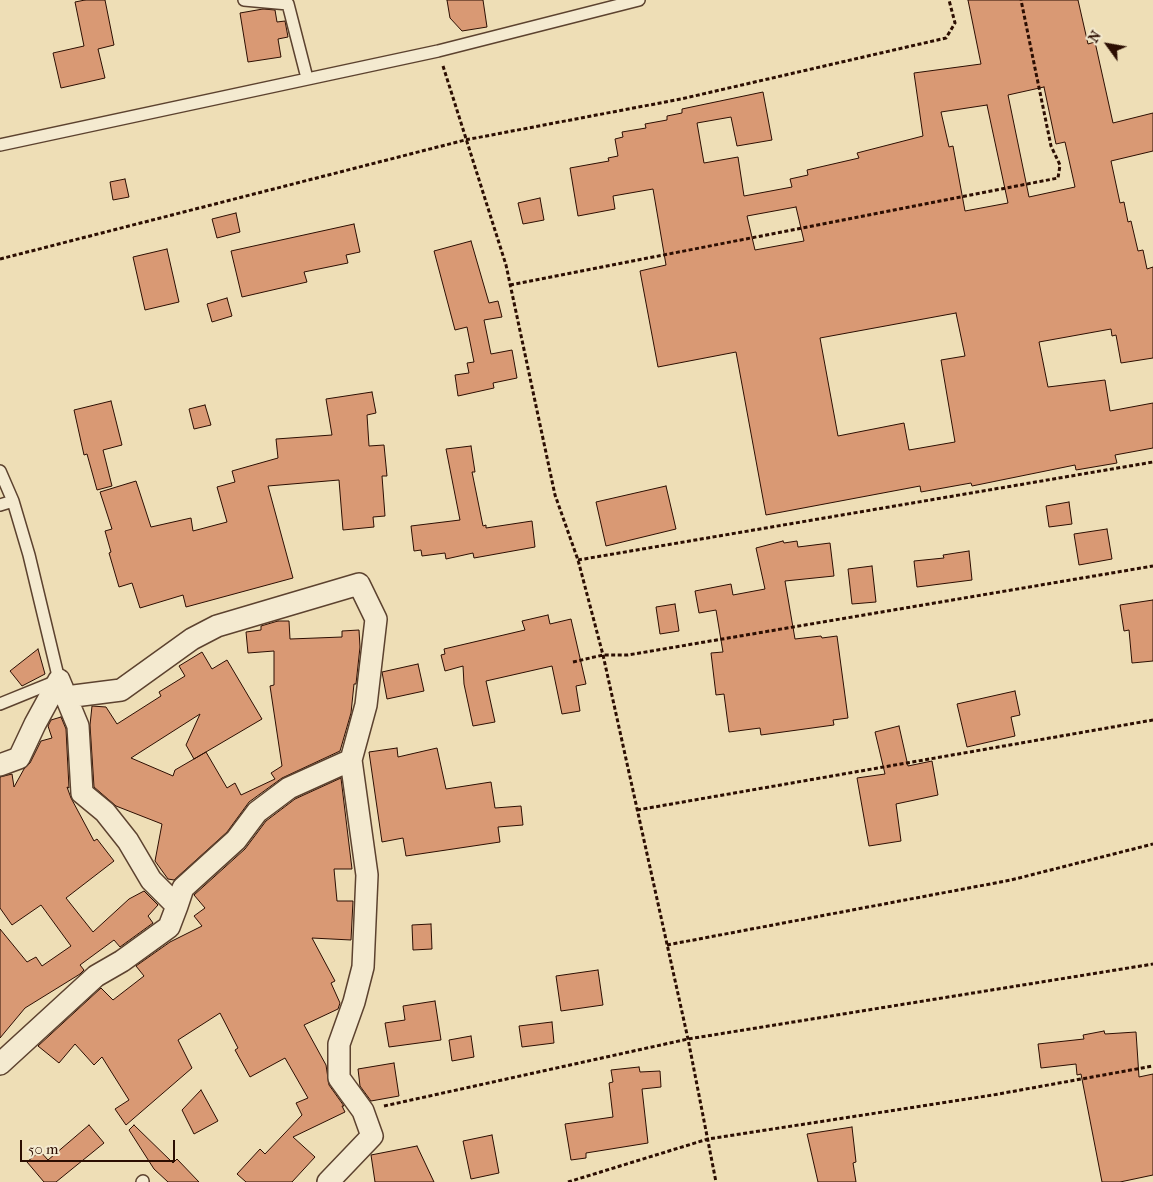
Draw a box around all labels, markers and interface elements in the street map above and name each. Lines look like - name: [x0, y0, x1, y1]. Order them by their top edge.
- north arrow: [1083, 20, 1133, 70]
- text: N: [1085, 28, 1105, 46]
- scale bar: [22, 1130, 178, 1162]
- text: 50 m: [28, 1140, 58, 1158]

